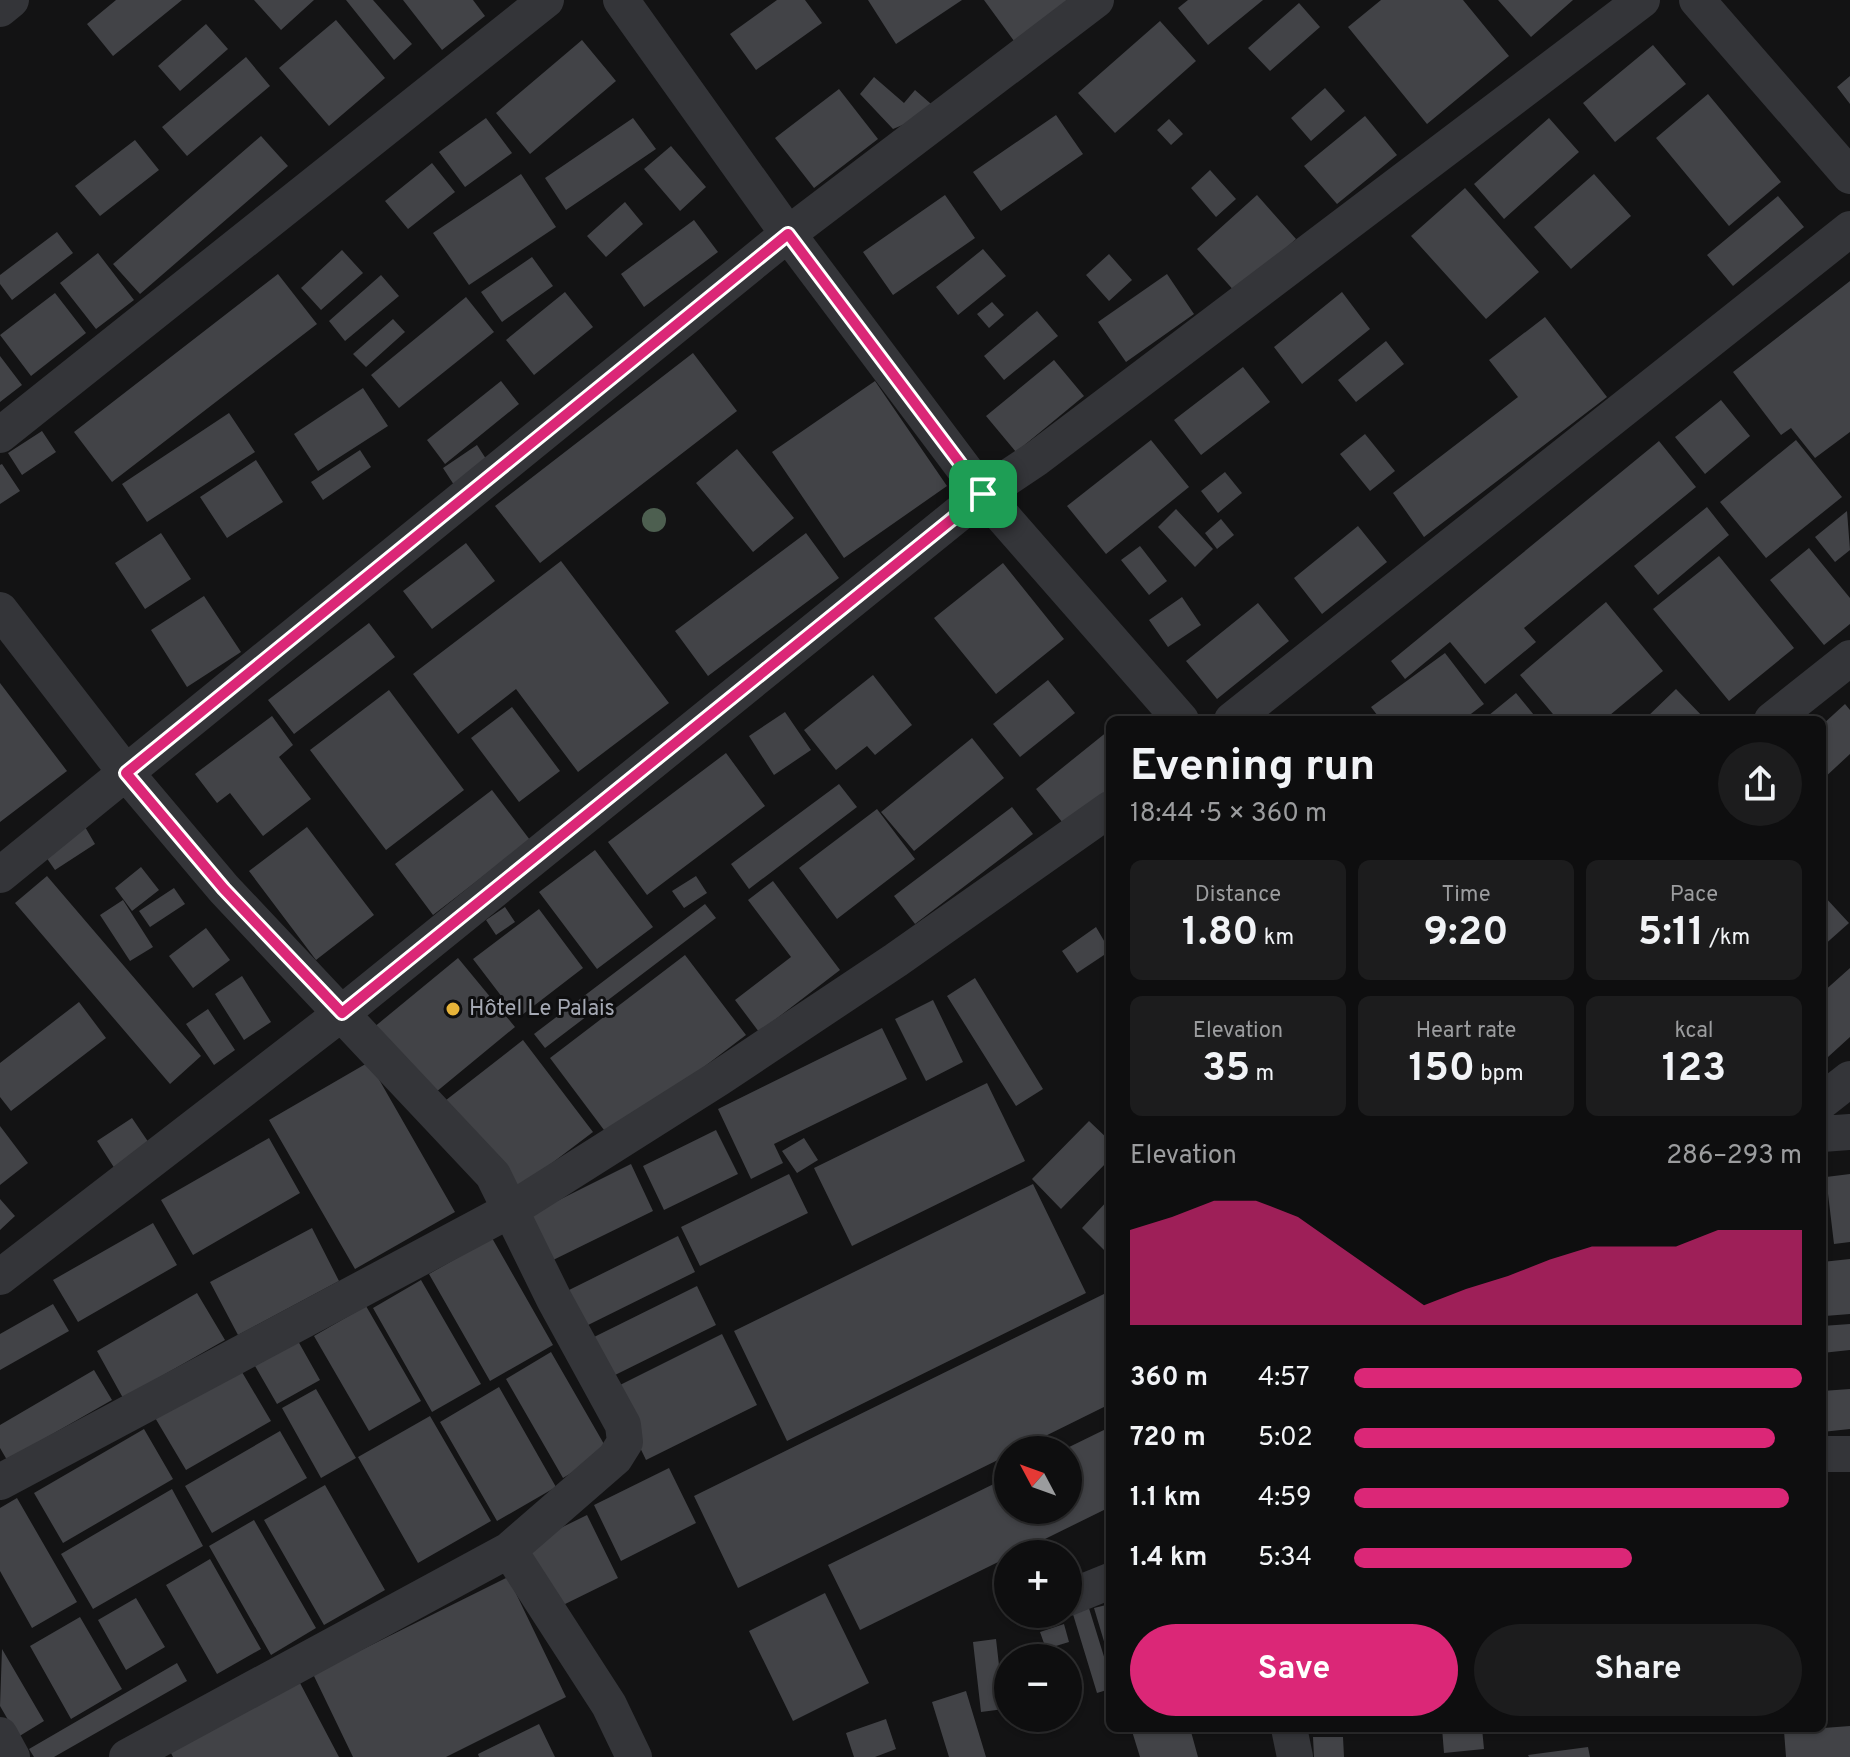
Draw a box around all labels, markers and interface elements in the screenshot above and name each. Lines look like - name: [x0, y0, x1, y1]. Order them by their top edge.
- pin: [949, 460, 1017, 528]
- icon: arrive: [961, 472, 1005, 516]
- text: Evening run: [1130, 740, 1375, 796]
- button: share: [1718, 742, 1802, 826]
- text: 18:44 · 5 × 360 m: [1130, 798, 1327, 831]
- text: Distance: [1195, 882, 1281, 909]
- text: Time: [1441, 882, 1491, 909]
- text: Pace: [1670, 882, 1718, 909]
- text: 1.80: [1182, 909, 1259, 959]
- text: 9:20: [1423, 909, 1509, 959]
- text: 5:11: [1638, 909, 1704, 959]
- text: km: [1259, 925, 1294, 952]
- text: /km: [1704, 925, 1750, 952]
- place label: Hôtel Le Palais: [469, 996, 615, 1023]
- marker: Hôtel Le Palais: [444, 1000, 462, 1018]
- text: Elevation: [1193, 1018, 1283, 1045]
- text: Heart rate: [1416, 1018, 1516, 1045]
- text: kcal: [1674, 1018, 1714, 1045]
- text: 35: [1202, 1045, 1250, 1095]
- text: 150: [1408, 1045, 1475, 1095]
- text: 123: [1662, 1045, 1726, 1095]
- text: m: [1250, 1061, 1274, 1088]
- text: bpm: [1475, 1061, 1524, 1088]
- text: Elevation: [1130, 1140, 1237, 1173]
- text: 286–293 m: [1666, 1140, 1802, 1173]
- text: 360 m: [1130, 1362, 1208, 1395]
- text: 4:57: [1258, 1362, 1309, 1395]
- text: 720 m: [1130, 1422, 1206, 1455]
- text: 5:02: [1258, 1422, 1313, 1455]
- north arrow: [994, 1436, 1082, 1524]
- map controls: [994, 1436, 1082, 1732]
- text: 1.1 km: [1130, 1482, 1201, 1515]
- text: 4:59: [1258, 1482, 1311, 1515]
- button: +: [994, 1540, 1082, 1628]
- text: 1.4 km: [1130, 1542, 1207, 1575]
- text: 5:34: [1258, 1542, 1312, 1575]
- button: Save: [1130, 1624, 1458, 1716]
- button: Share: [1474, 1624, 1802, 1716]
- button: −: [994, 1644, 1082, 1732]

